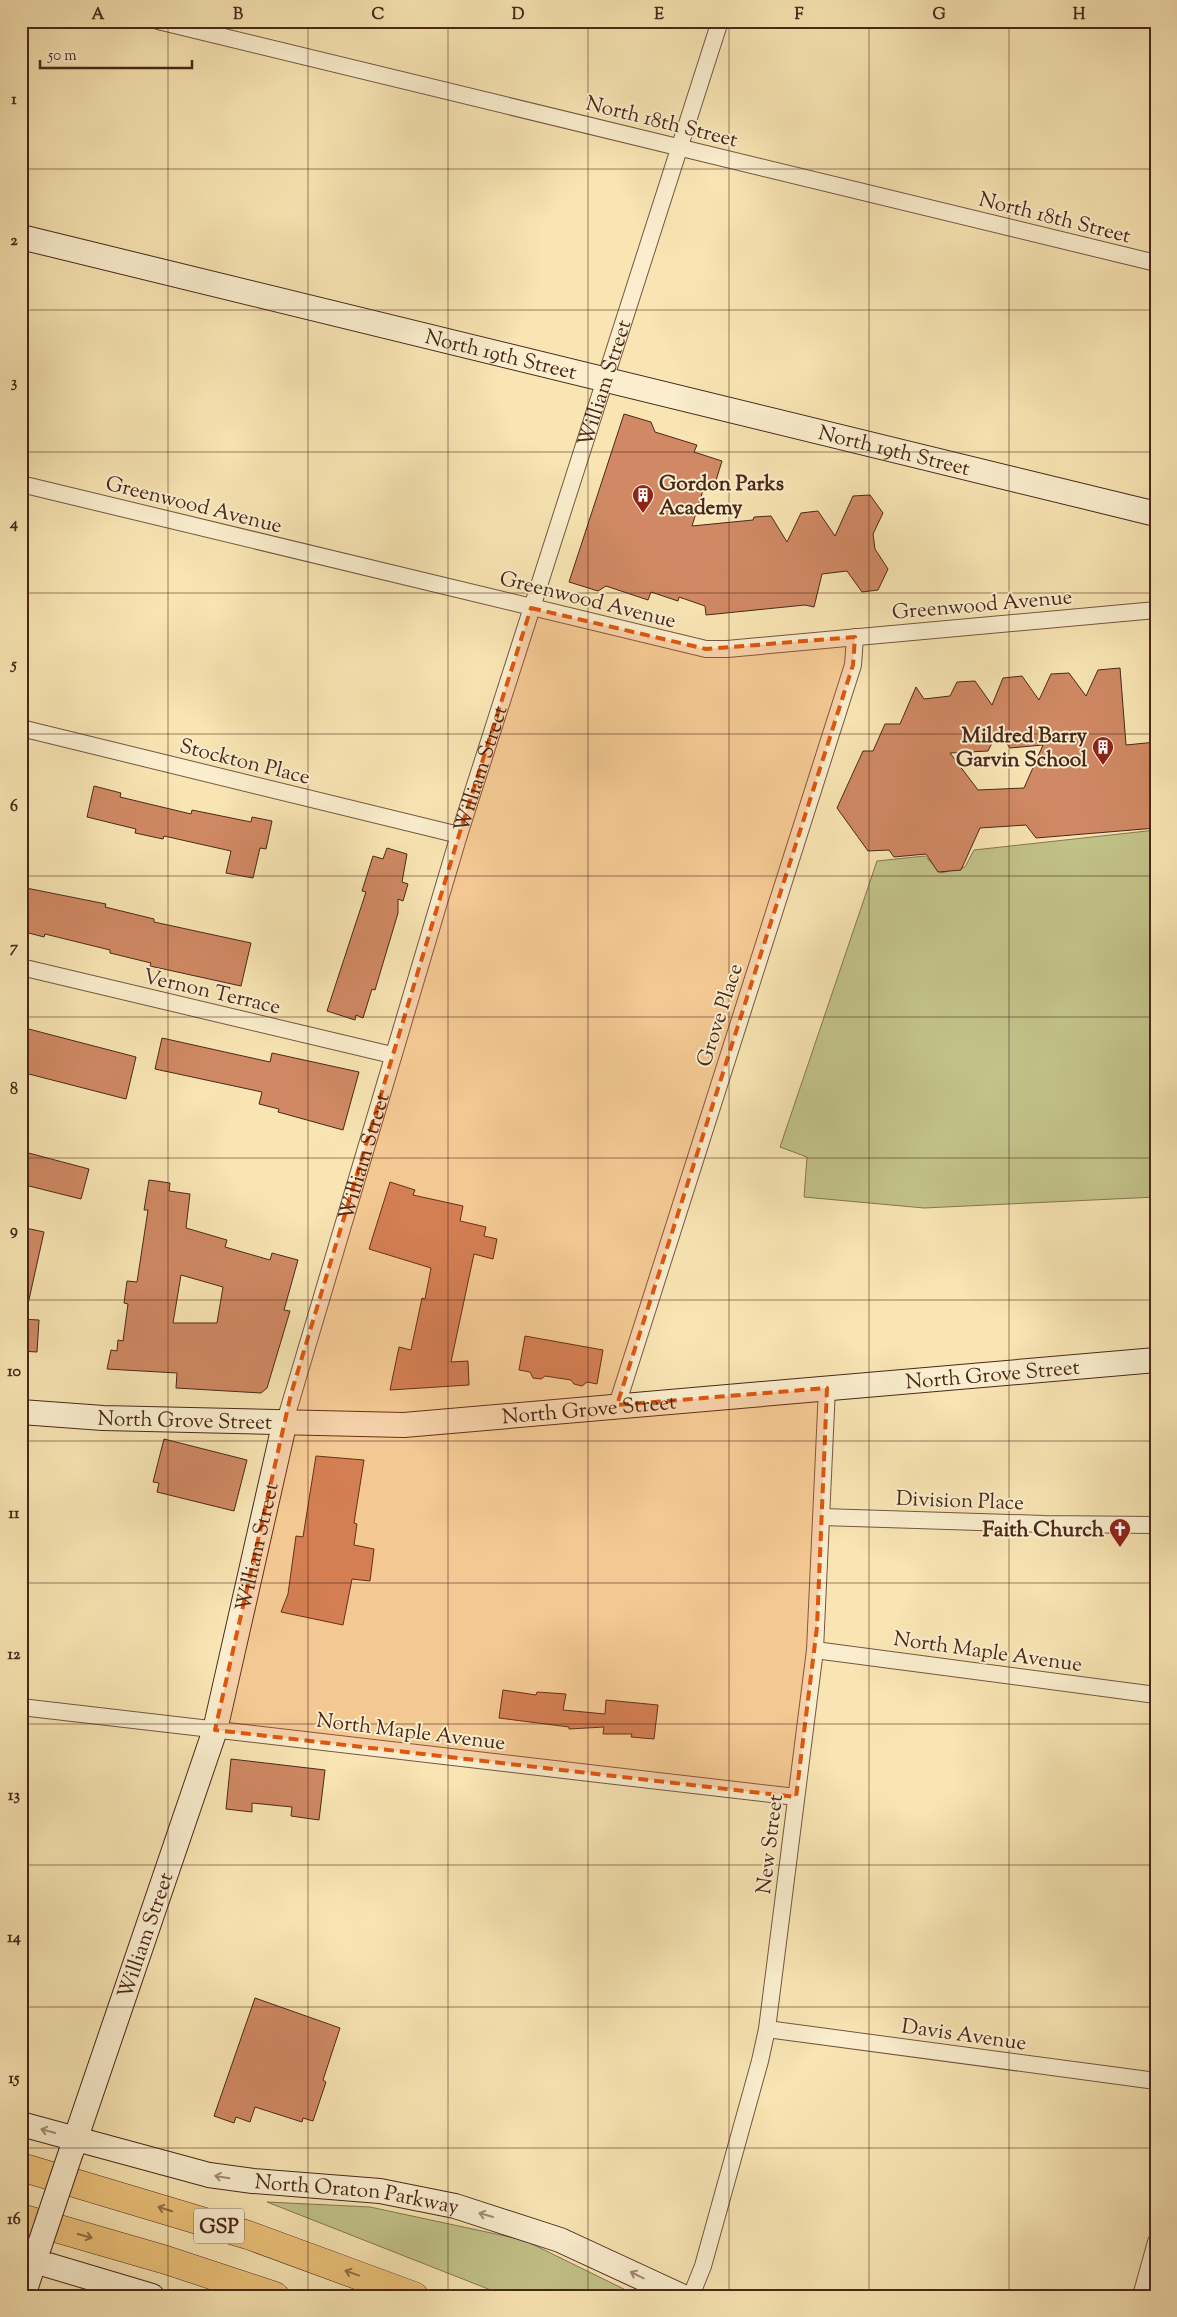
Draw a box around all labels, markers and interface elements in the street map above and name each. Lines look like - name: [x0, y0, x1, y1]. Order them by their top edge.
- text: A: [92, 4, 105, 27]
- text: B: [233, 4, 243, 27]
- text: C: [372, 4, 385, 27]
- text: D: [512, 4, 525, 27]
- text: E: [654, 4, 664, 27]
- text: F: [795, 4, 804, 27]
- text: G: [932, 4, 946, 27]
- text: H: [1073, 4, 1086, 27]
- scale bar: [40, 38, 192, 70]
- text: 50 m: [47, 46, 77, 67]
- text: 1: [11, 89, 17, 112]
- street label: North 18th Street: [582, 90, 741, 156]
- street label: North 18th Street: [975, 186, 1134, 252]
- text: 2: [10, 230, 18, 253]
- street label: William Street: [571, 316, 640, 451]
- street label: North 19th Street: [422, 323, 579, 389]
- text: 3: [11, 372, 18, 395]
- street label: North 19th Street: [815, 419, 973, 485]
- street label: Greenwood Avenue: [102, 469, 285, 542]
- place label: Gordon Parks Academy: [659, 470, 784, 524]
- building icon: Gordon Parks Academy: [631, 483, 655, 514]
- text: 4: [9, 513, 18, 536]
- street label: Greenwood Avenue: [496, 564, 679, 637]
- street label: Greenwood Avenue: [891, 583, 1074, 629]
- text: 5: [9, 654, 17, 677]
- street label: William Street: [448, 702, 517, 836]
- place label: Mildred Barry Garvin School: [956, 722, 1088, 776]
- street label: Stockton Place: [176, 732, 313, 794]
- building icon: Mildred Barry Garvin School: [1091, 735, 1115, 766]
- text: 6: [10, 796, 18, 819]
- text: 7: [10, 937, 19, 960]
- street label: Grove Place: [690, 960, 752, 1071]
- street label: Vernon Terrace: [140, 963, 283, 1023]
- text: 8: [10, 1079, 18, 1102]
- street label: William Street: [332, 1090, 399, 1224]
- text: 9: [10, 1220, 18, 1243]
- street label: North Grove Street: [904, 1354, 1081, 1399]
- text: 10: [7, 1361, 21, 1384]
- street label: North Grove Street: [501, 1389, 678, 1433]
- street label: North Grove Street: [97, 1405, 272, 1439]
- street label: William Street: [229, 1480, 288, 1614]
- street label: Division Place: [895, 1485, 1025, 1519]
- text: 11: [9, 1503, 20, 1526]
- place label: Faith Church: [982, 1516, 1105, 1546]
- church icon: Faith Church: [1108, 1517, 1132, 1548]
- street label: North Maple Avenue: [891, 1625, 1084, 1681]
- text: 12: [8, 1644, 21, 1667]
- street label: North Maple Avenue: [315, 1707, 507, 1759]
- text: 13: [8, 1785, 20, 1808]
- street label: New Street: [750, 1793, 792, 1896]
- street label: William Street: [111, 1869, 182, 2003]
- text: 14: [7, 1927, 21, 1950]
- street label: Davis Avenue: [899, 2012, 1028, 2060]
- text: 15: [9, 2068, 20, 2091]
- one-way arrow: [41, 2126, 57, 2135]
- street label: North Oraton Parkway: [253, 2168, 462, 2224]
- one-way arrow: [214, 2171, 230, 2181]
- one-way arrow: [157, 2203, 173, 2213]
- road number: GSP: [194, 2208, 244, 2244]
- text: 16: [7, 2209, 21, 2232]
- one-way arrow: [479, 2209, 495, 2219]
- one-way arrow: [77, 2231, 93, 2241]
- one-way arrow: [345, 2268, 360, 2277]
- one-way arrow: [630, 2270, 645, 2279]

